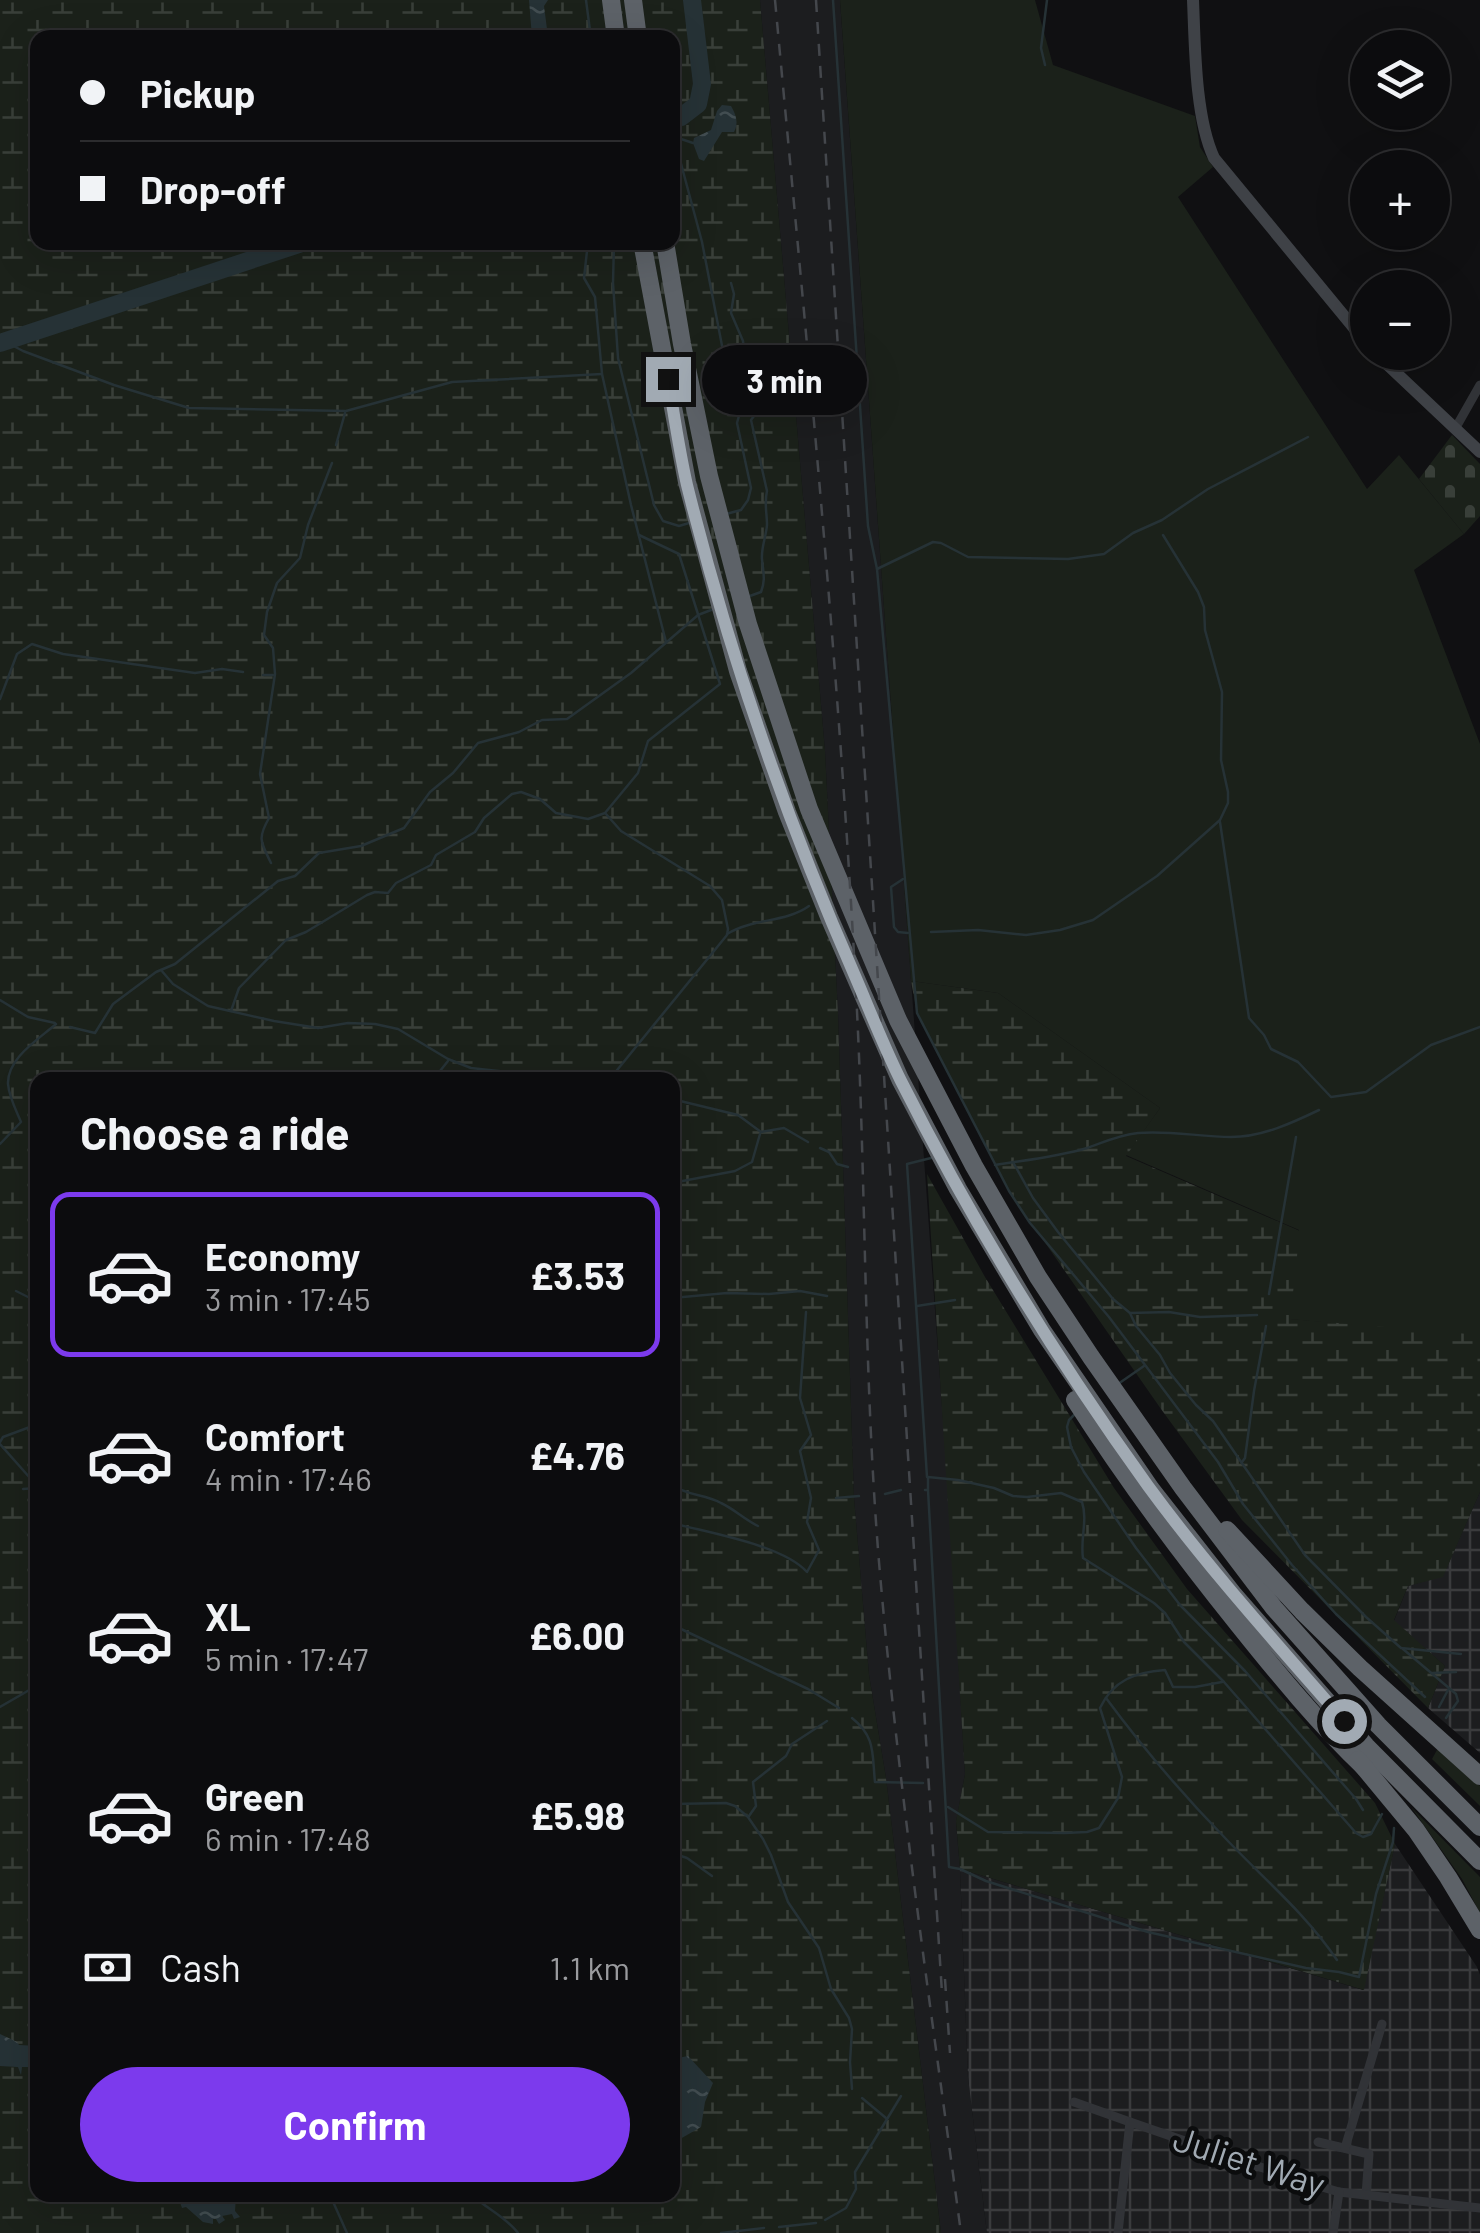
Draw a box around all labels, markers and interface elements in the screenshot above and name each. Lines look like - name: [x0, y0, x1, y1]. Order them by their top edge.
- map controls: [1350, 30, 1450, 370]
- button: layers: [1350, 30, 1450, 130]
- text: Pickup: [140, 70, 255, 116]
- button: +: [1350, 150, 1450, 250]
- text: Drop-off: [140, 166, 286, 212]
- button: −: [1350, 270, 1450, 370]
- callout: 3 min: [703, 344, 868, 414]
- route end: [646, 357, 691, 402]
- text: 3 min: [746, 361, 823, 399]
- text: Choose a ride: [80, 1105, 350, 1159]
- icon: car: [85, 1230, 175, 1320]
- text: Economy: [205, 1233, 360, 1279]
- text: £3.53: [530, 1252, 625, 1298]
- text: 3 min · 17:45: [205, 1279, 371, 1317]
- icon: car: [85, 1410, 175, 1500]
- text: Comfort: [205, 1413, 345, 1459]
- text: £4.76: [529, 1432, 625, 1478]
- text: 4 min · 17:46: [205, 1459, 372, 1497]
- icon: car: [85, 1590, 175, 1680]
- text: XL: [205, 1593, 251, 1639]
- text: £6.00: [529, 1612, 625, 1658]
- text: 5 min · 17:47: [205, 1639, 368, 1677]
- route start: [1322, 1699, 1367, 1744]
- icon: car: [85, 1770, 175, 1860]
- text: Green: [205, 1773, 305, 1819]
- text: £5.98: [530, 1792, 625, 1838]
- text: 6 min · 17:48: [205, 1819, 371, 1857]
- icon: cash: [80, 1940, 135, 1995]
- text: Cash: [160, 1944, 241, 1990]
- text: 1.1 km: [550, 1948, 630, 1986]
- button: Confirm: [80, 2067, 630, 2182]
- street label: Juliet Way: [1168, 2116, 1331, 2204]

